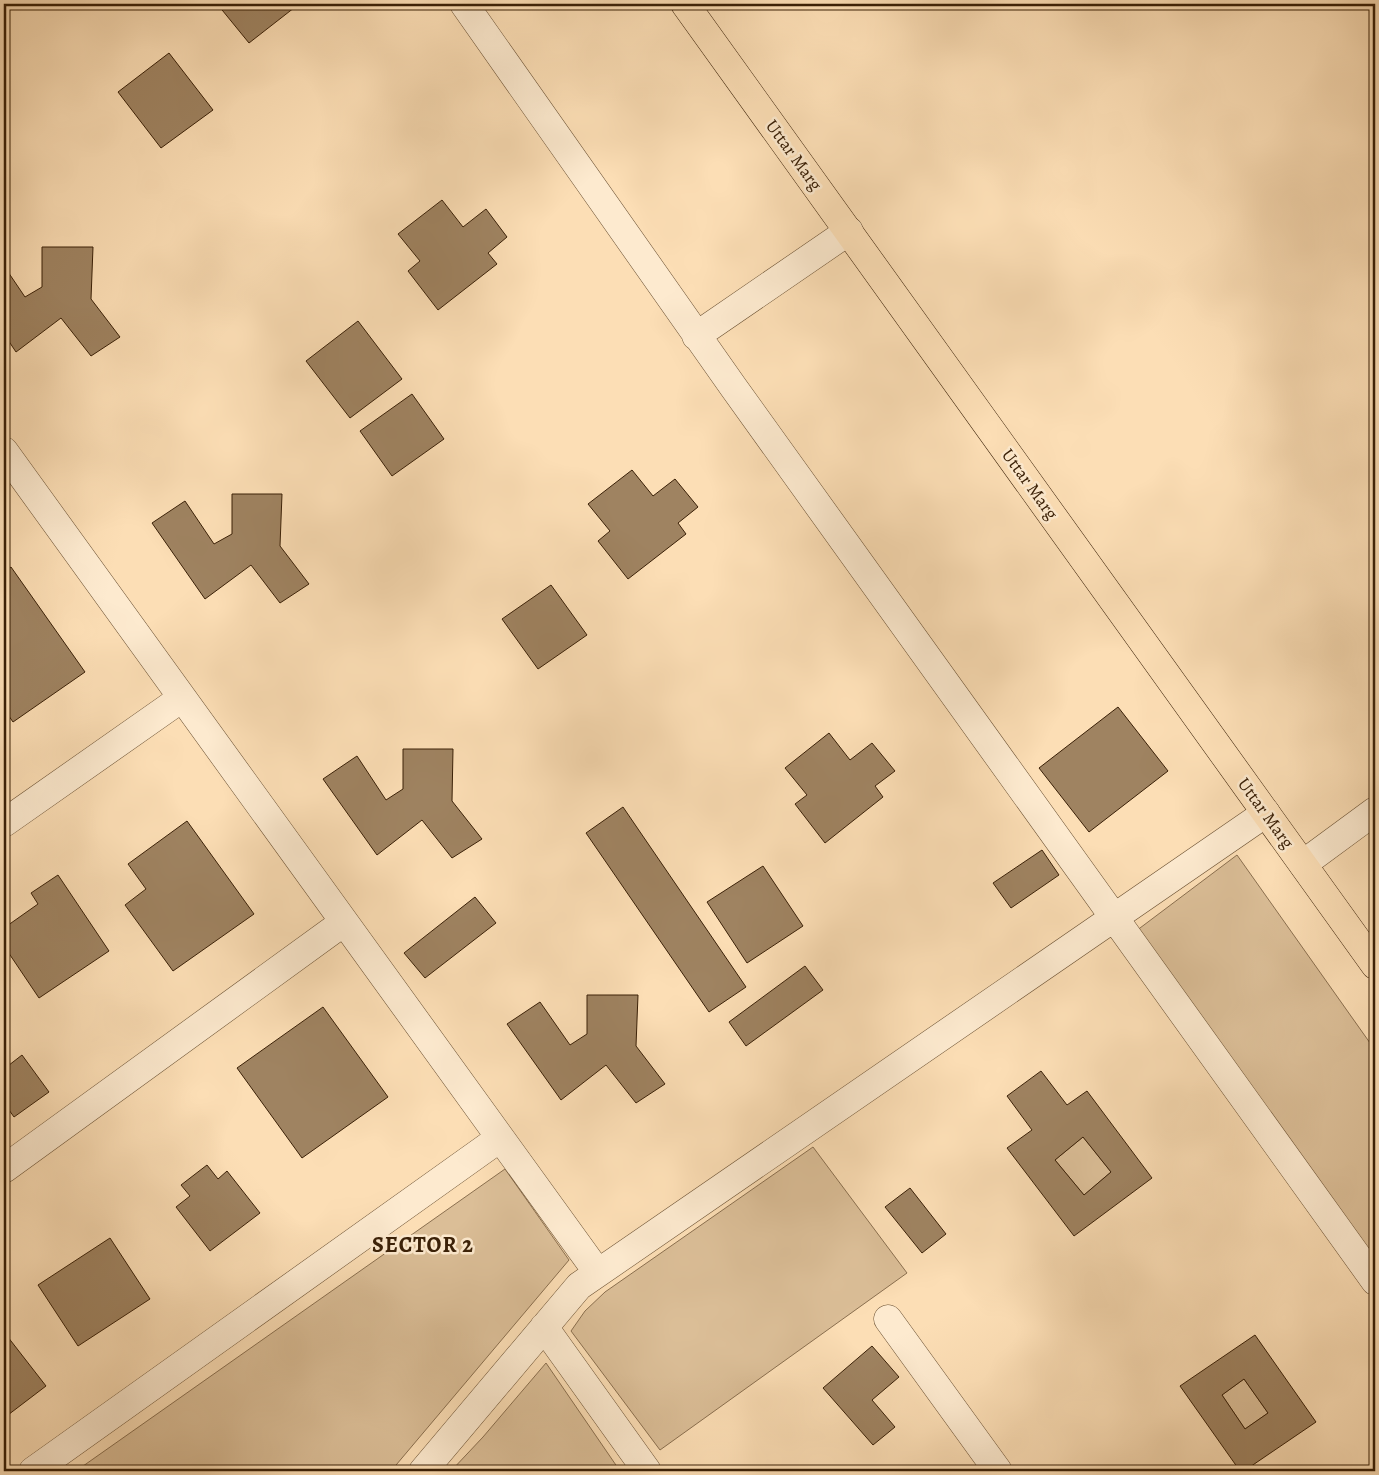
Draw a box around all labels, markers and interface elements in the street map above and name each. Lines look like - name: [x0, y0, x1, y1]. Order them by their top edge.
- street label: Uttar Marg: [760, 115, 828, 195]
- street label: Uttar Marg: [996, 444, 1064, 524]
- street label: Uttar Marg: [1232, 773, 1300, 853]
- district label: SECTOR 2: [372, 1230, 474, 1260]

